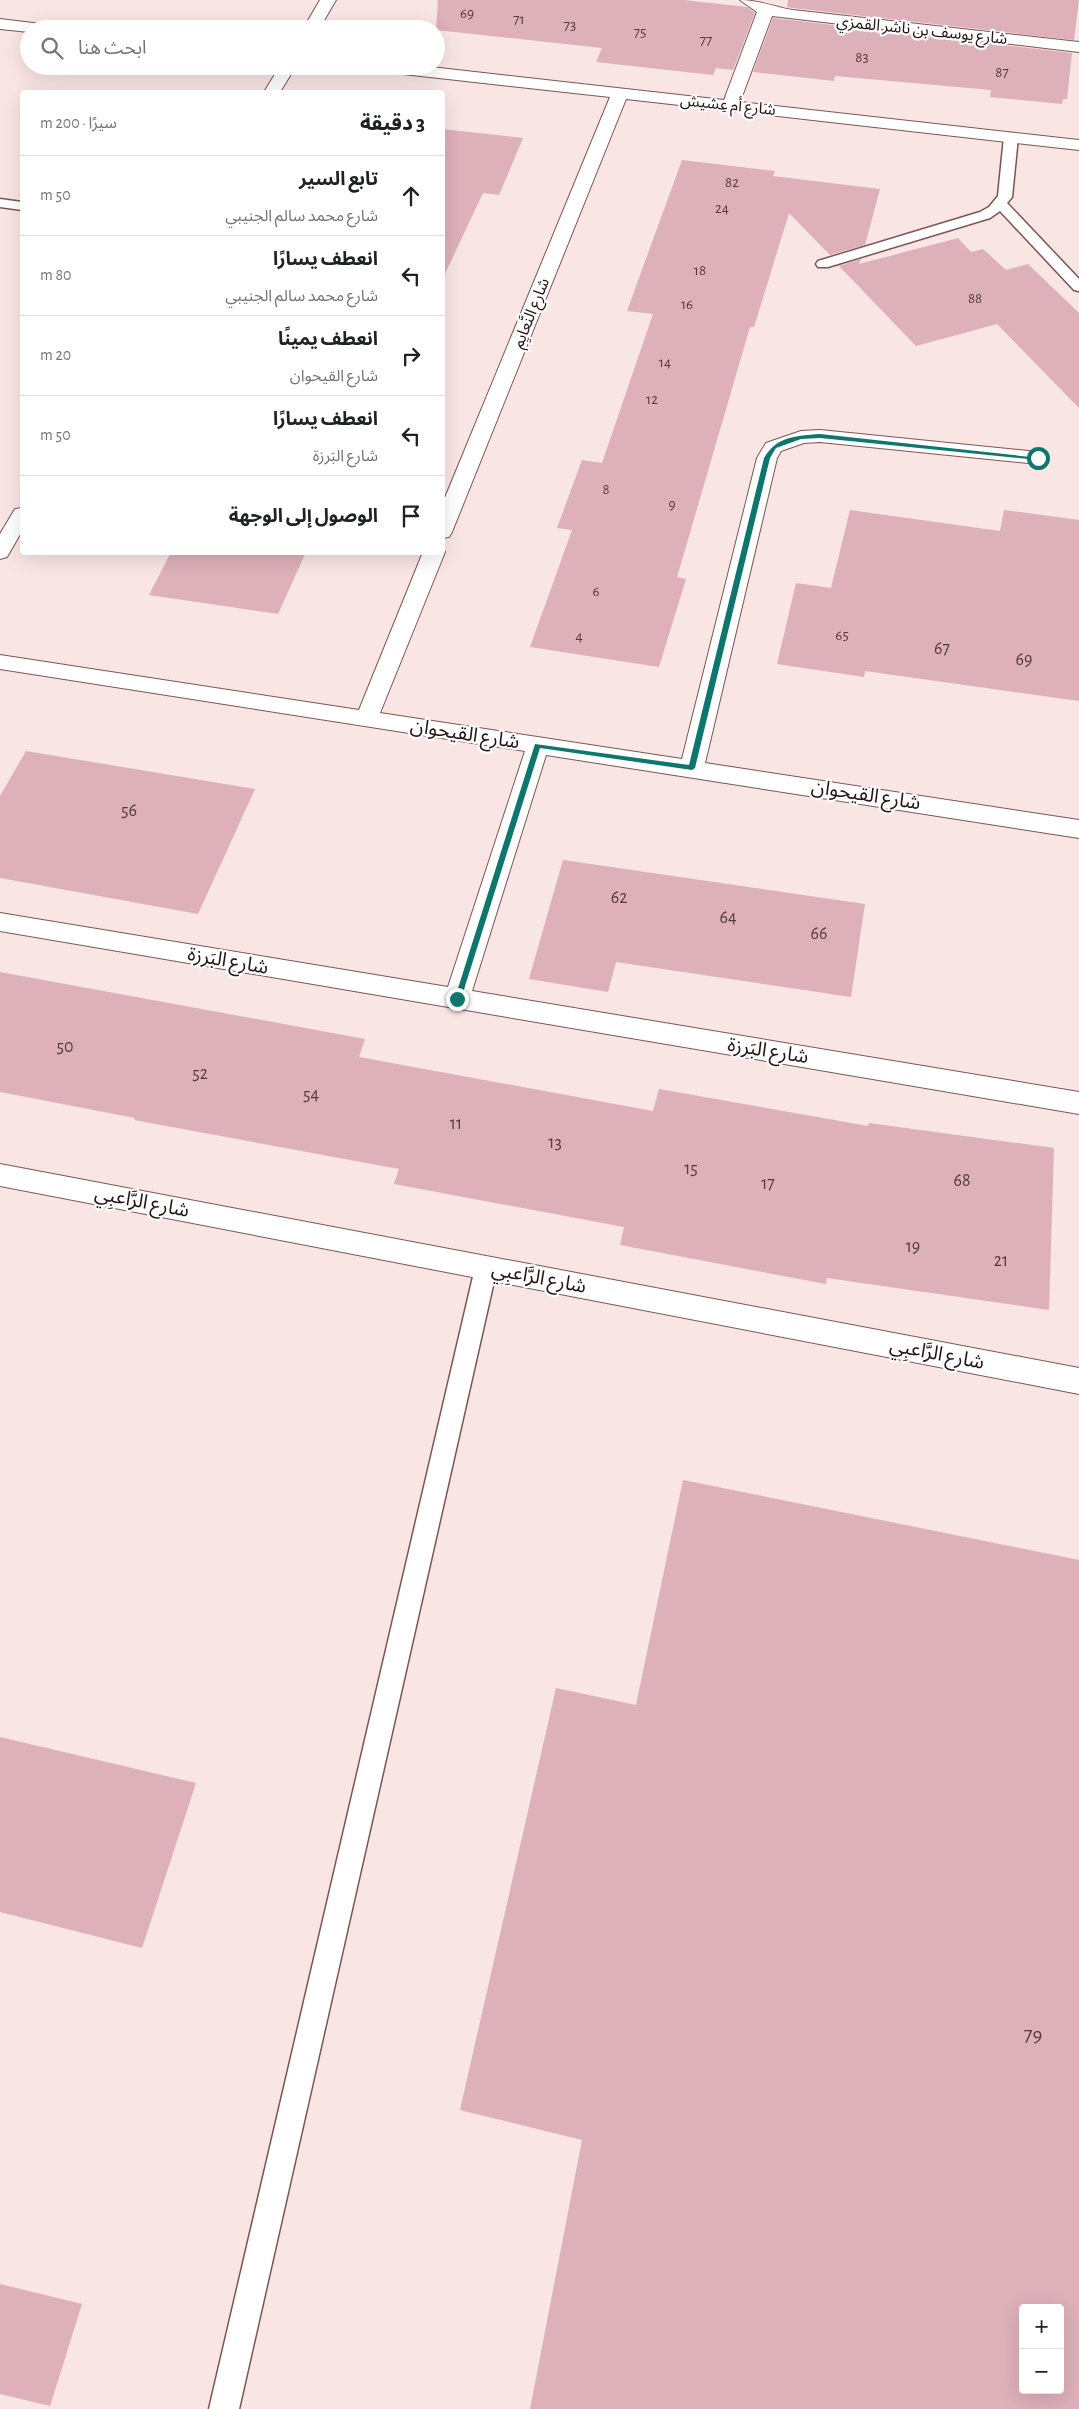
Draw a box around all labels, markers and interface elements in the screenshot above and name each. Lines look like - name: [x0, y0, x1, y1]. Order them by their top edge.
- house number: 69: [460, 6, 474, 21]
- house number: 71: [513, 12, 525, 27]
- street label: شارع يوسف بن ناشر القمزي: [835, 13, 1008, 51]
- house number: 73: [564, 18, 576, 33]
- search box: [20, 20, 445, 75]
- house number: 75: [634, 25, 646, 40]
- house number: 77: [700, 33, 712, 48]
- icon: search: [38, 34, 66, 62]
- text: ابحث هنا: [78, 39, 147, 58]
- house number: 83: [855, 50, 869, 65]
- house number: 87: [995, 65, 1009, 80]
- street label: شارع أم عِشيش: [679, 90, 777, 122]
- text: 3 دقيقة: [360, 113, 425, 134]
- text: سيرًا · 200 m: [40, 115, 117, 131]
- text: تابع السير: [299, 170, 378, 189]
- house number: 82: [725, 175, 739, 190]
- icon: ahead: [397, 182, 425, 210]
- text: 50 m: [40, 187, 71, 203]
- house number: 24: [715, 201, 729, 216]
- text: شارع محمد سالم الجنيبي: [225, 208, 378, 224]
- text: انعطف يسارًا: [273, 250, 378, 269]
- icon: left: [397, 262, 425, 290]
- house number: 18: [694, 263, 706, 278]
- text: 80 m: [40, 267, 72, 283]
- street label: شارع النَّعايِم: [507, 275, 556, 352]
- text: شارع محمد سالم الجنيبي: [225, 288, 378, 304]
- house number: 88: [968, 291, 982, 306]
- house number: 16: [681, 297, 693, 312]
- text: انعطف يمينًا: [278, 330, 378, 349]
- icon: right: [397, 342, 425, 370]
- text: 20 m: [40, 347, 71, 363]
- house number: 14: [659, 355, 671, 370]
- text: شارع القيحوان: [290, 368, 378, 384]
- house number: 12: [646, 392, 658, 407]
- text: انعطف يسارًا: [273, 410, 378, 429]
- icon: left: [397, 422, 425, 450]
- text: 50 m: [40, 427, 71, 443]
- route start: [1027, 447, 1050, 470]
- text: شارع البَرزة: [313, 448, 378, 464]
- house number: 8: [602, 482, 610, 497]
- house number: 9: [668, 497, 676, 512]
- icon: arrive: [397, 502, 425, 530]
- text: الوصول إلى الوجهة: [229, 507, 378, 526]
- house number: 6: [592, 584, 600, 599]
- house number: 65: [835, 628, 849, 643]
- house number: 4: [575, 629, 583, 644]
- house number: 67: [934, 640, 950, 658]
- house number: 69: [1016, 651, 1032, 669]
- street label: شارع القيحوان: [408, 715, 521, 756]
- street label: شارع القيحوان: [809, 776, 922, 817]
- house number: 56: [121, 802, 137, 820]
- house number: 62: [611, 889, 627, 907]
- house number: 64: [719, 909, 737, 927]
- house number: 66: [811, 925, 827, 943]
- street label: شارع البَرزة: [185, 944, 270, 982]
- route end: [446, 988, 469, 1011]
- street label: شارع البَرزة: [725, 1035, 810, 1071]
- house number: 50: [56, 1038, 74, 1056]
- house number: 52: [192, 1065, 208, 1083]
- house number: 54: [303, 1086, 319, 1104]
- house number: 11: [450, 1115, 462, 1133]
- house number: 13: [548, 1134, 562, 1152]
- house number: 15: [684, 1160, 698, 1178]
- house number: 68: [954, 1172, 971, 1190]
- house number: 17: [761, 1175, 775, 1193]
- street label: شارع الرَّاعبِي: [92, 1182, 191, 1226]
- house number: 19: [906, 1238, 920, 1256]
- house number: 21: [994, 1252, 1008, 1270]
- street label: شارع الرَّاعبِي: [489, 1258, 588, 1302]
- street label: شارع الرَّاعبِي: [887, 1334, 986, 1378]
- house number: 79: [1024, 2024, 1042, 2045]
- map controls: [1019, 2304, 1064, 2394]
- button: +: [1019, 2304, 1064, 2349]
- button: −: [1019, 2349, 1064, 2394]

